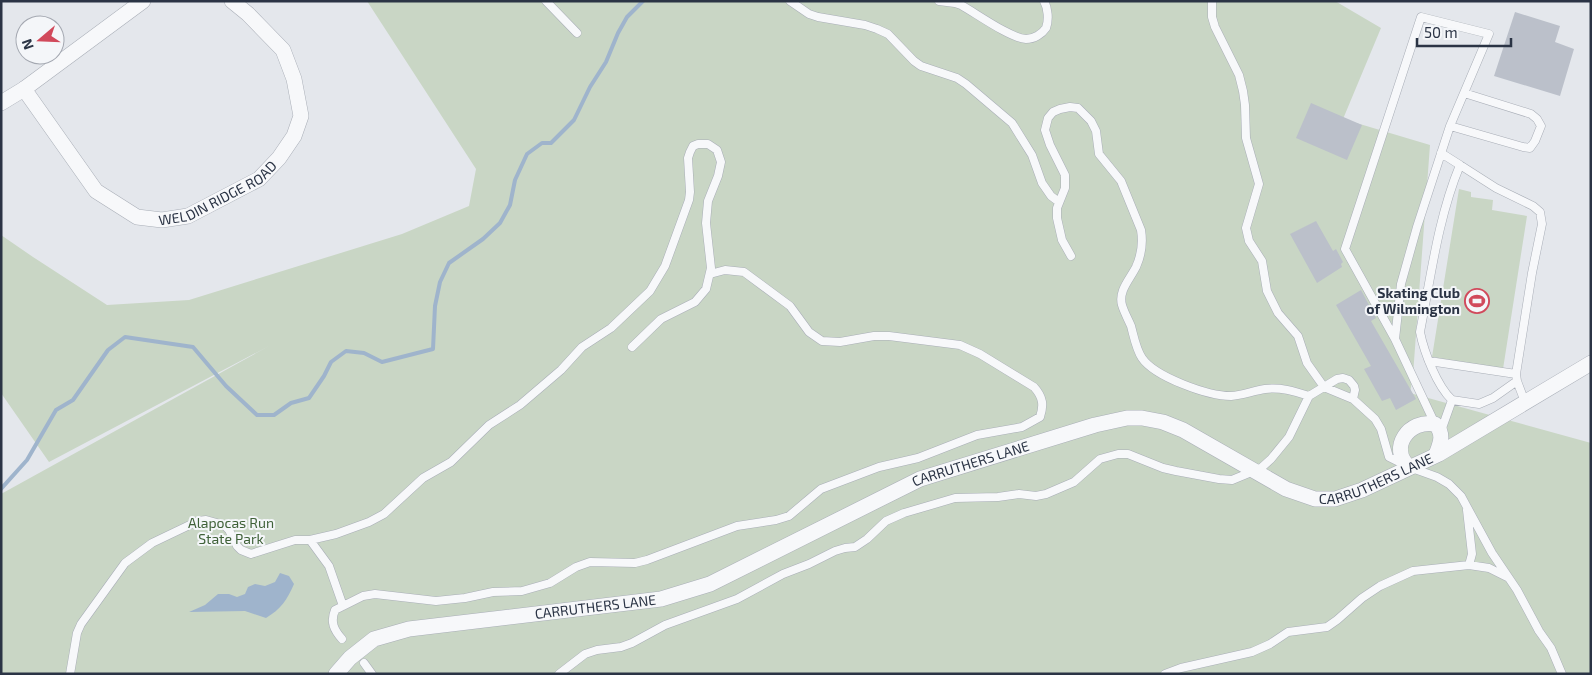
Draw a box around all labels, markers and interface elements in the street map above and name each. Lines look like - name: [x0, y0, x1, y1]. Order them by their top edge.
- north arrow: [15, 15, 65, 65]
- scale bar: [1417, 15, 1511, 47]
- text: 50 m: [1424, 23, 1458, 41]
- text: N: [18, 37, 37, 52]
- street label: WELDIN RIDGE ROAD: [157, 157, 280, 228]
- place label: Skating Club of Wilmington: [1366, 284, 1460, 317]
- sports icon: Skating Club of Wilmington: [1464, 288, 1490, 314]
- street label: CARRUTHERS LANE: [909, 437, 1031, 490]
- street label: CARRUTHERS LANE: [1319, 449, 1436, 507]
- park label: Alapocas Run State Park: [188, 514, 274, 547]
- street label: CARRUTHERS LANE: [534, 591, 657, 622]

